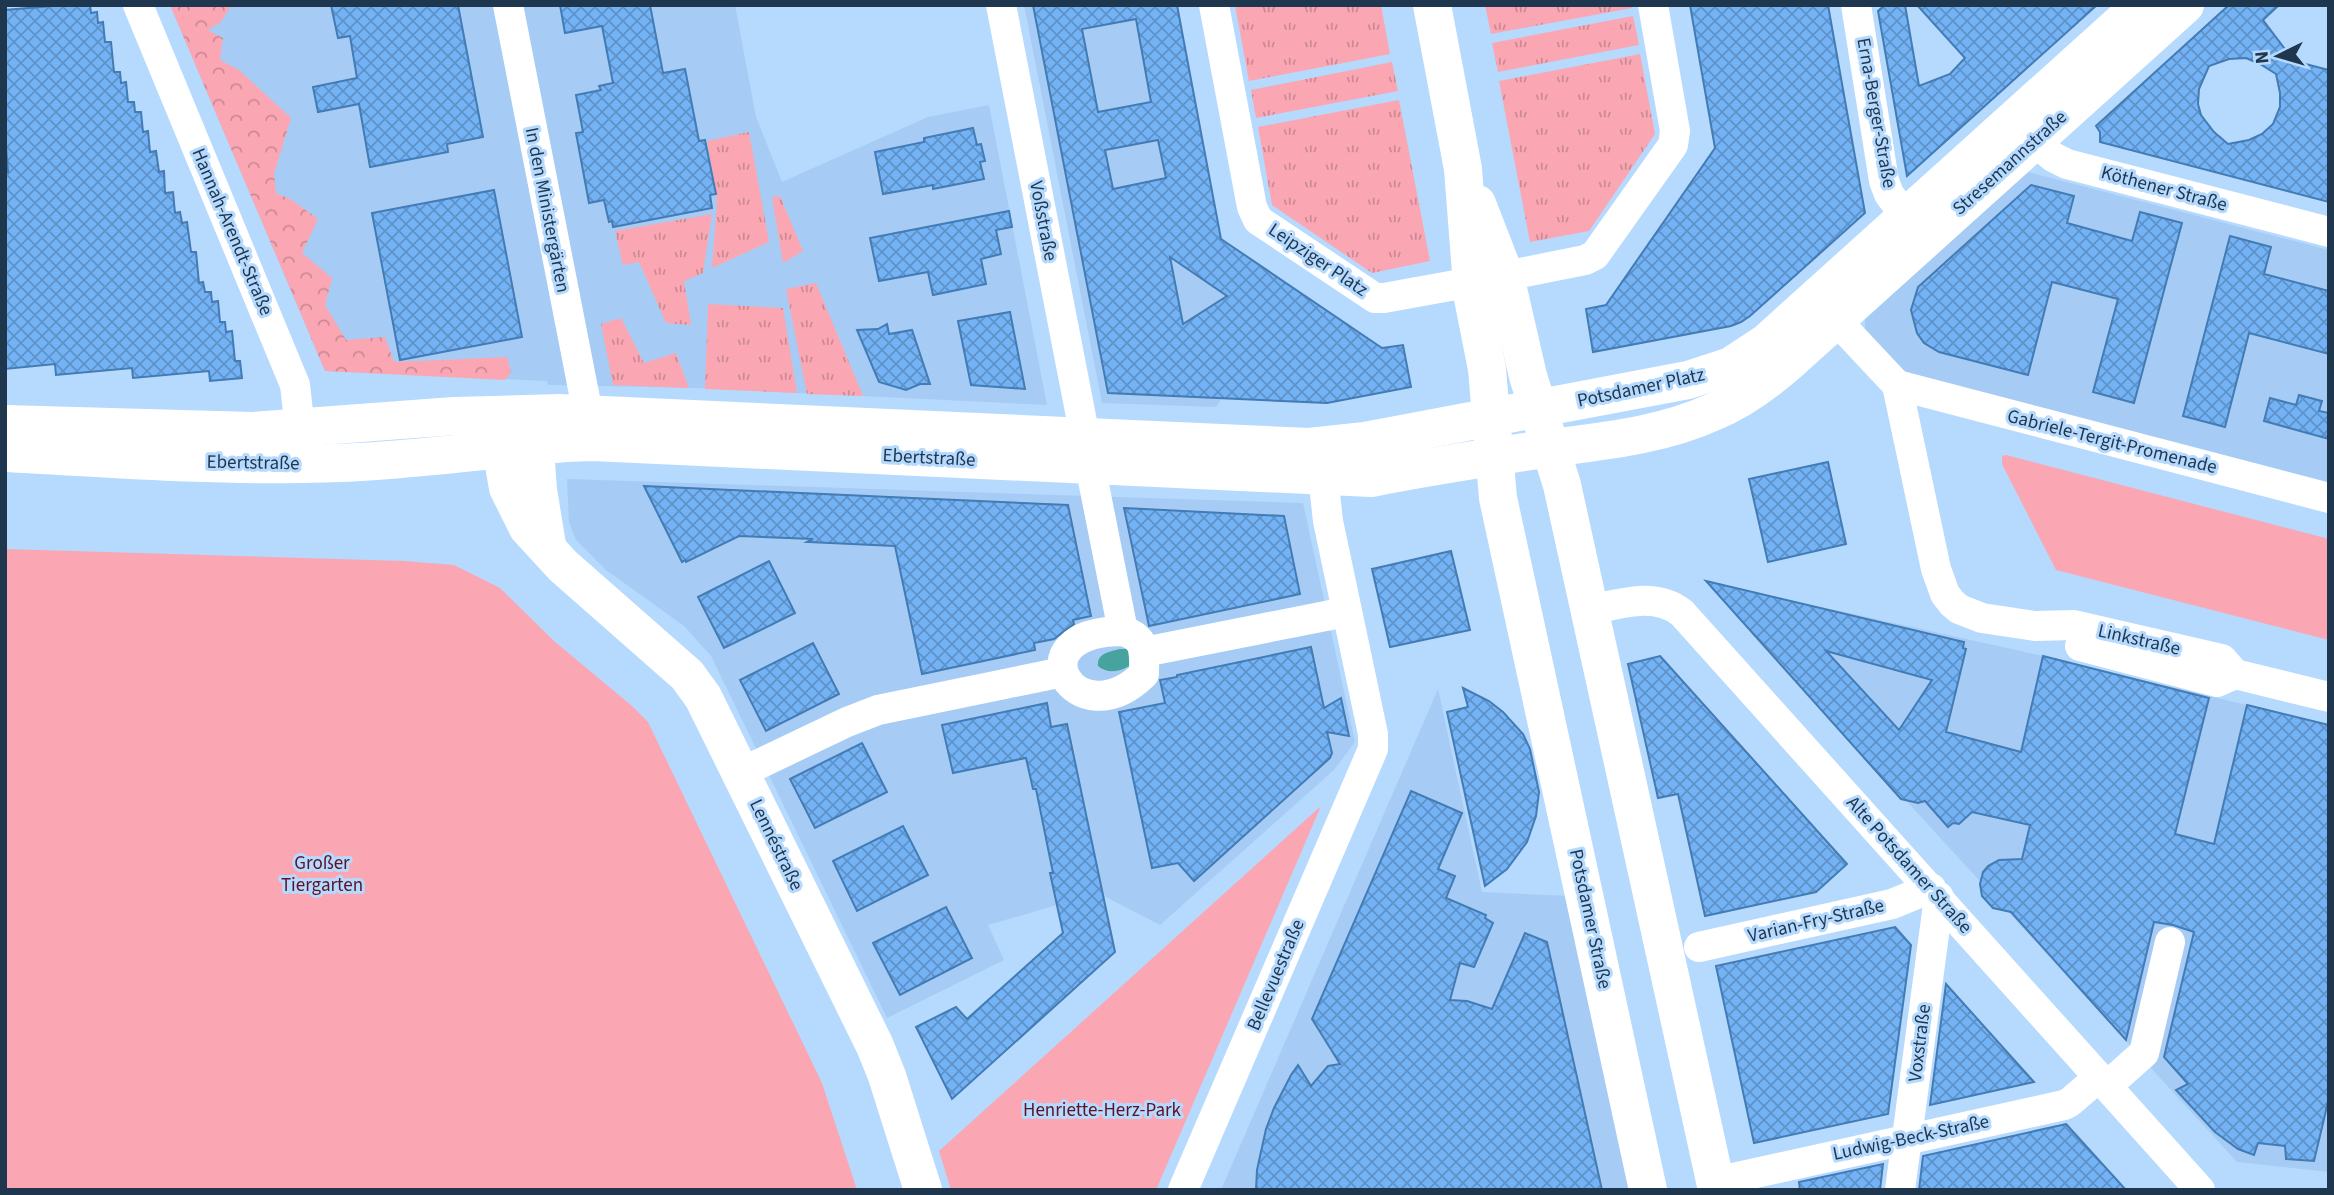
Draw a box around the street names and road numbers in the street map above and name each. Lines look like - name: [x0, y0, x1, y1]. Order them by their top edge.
- street label: Erna-Berger-Straße: [1849, 36, 1903, 190]
- street label: Stresemannstraße: [1947, 104, 2073, 222]
- street label: In den Ministergärten: [518, 125, 576, 295]
- street label: Hannah-Arendt-Straße: [185, 144, 279, 320]
- street label: Köthener Straße: [2098, 159, 2230, 219]
- street label: Voßstraße: [1022, 179, 1064, 263]
- street label: Leipziger Platz: [1263, 217, 1373, 303]
- street label: Potsdamer Platz: [1575, 361, 1707, 415]
- street label: Gabriele-Tergit-Promenade: [2004, 403, 2220, 481]
- street label: Ebertstraße: [882, 442, 976, 474]
- street label: Ebertstraße: [206, 449, 300, 477]
- street label: Linkstraße: [2095, 617, 2183, 663]
- street label: Alte Potsdamer Straße: [1840, 790, 1978, 940]
- street label: Lennéstraße: [742, 795, 810, 895]
- street label: Potsdamer Straße: [1562, 847, 1618, 991]
- street label: Varian-Fry-Straße: [1745, 892, 1887, 950]
- street label: Bellevuestraße: [1240, 915, 1312, 1035]
- street label: Voxstraße: [1902, 1003, 1938, 1083]
- street label: Ludwig-Beck-Straße: [1830, 1108, 1992, 1168]

